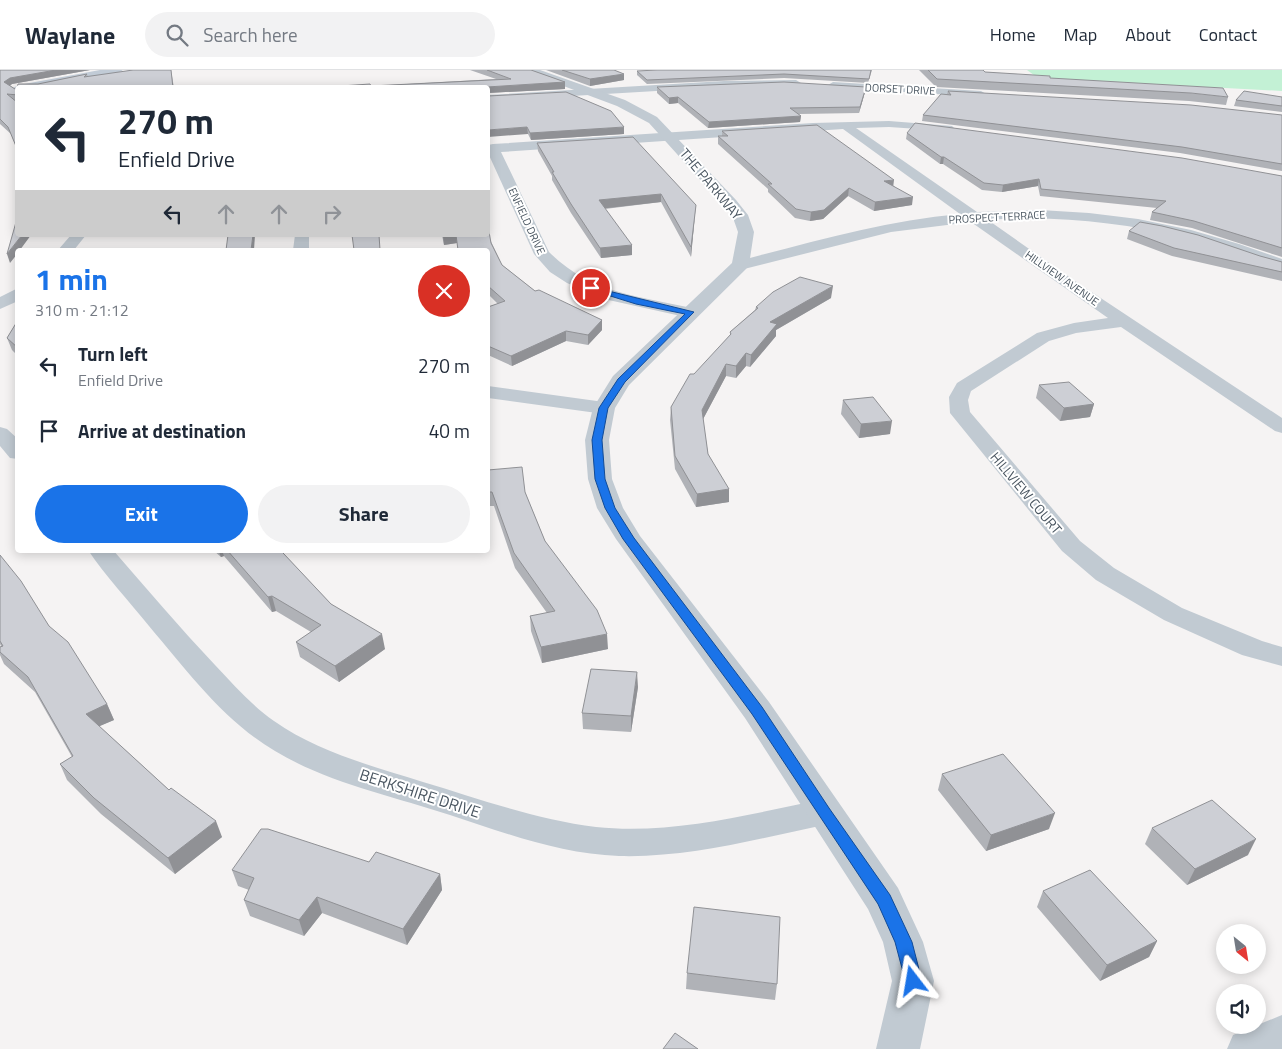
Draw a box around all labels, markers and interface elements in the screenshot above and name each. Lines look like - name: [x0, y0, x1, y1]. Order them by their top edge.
- search box: [145, 12, 495, 57]
- text: Waylane: [25, 17, 115, 53]
- text: Search here: [203, 20, 298, 49]
- icon: search: [163, 21, 191, 49]
- text: Home: [990, 21, 1036, 48]
- text: Map: [1064, 21, 1097, 48]
- text: About: [1125, 21, 1171, 48]
- text: Contact: [1199, 21, 1257, 48]
- street label: DORSET DRIVE: [864, 79, 936, 99]
- text: 270 m: [118, 94, 214, 148]
- icon: left: [35, 105, 100, 170]
- text: Enfield Drive: [118, 142, 235, 176]
- street label: THE PARKWAY: [675, 143, 748, 224]
- street label: ENFIELD DRIVE: [505, 185, 549, 257]
- icon: left: [159, 200, 187, 228]
- icon: ahead: [212, 200, 240, 228]
- icon: ahead: [265, 200, 293, 228]
- icon: right: [318, 200, 346, 228]
- street label: PROSPECT TERRACE: [948, 206, 1046, 228]
- street label: HILLVIEW AVENUE: [1022, 247, 1102, 309]
- text: 1 min: [35, 256, 108, 302]
- button: close: [418, 265, 470, 317]
- pin: [570, 267, 612, 309]
- icon: arrive: [577, 274, 605, 302]
- text: 310 m · 21:12: [35, 298, 129, 322]
- text: Turn left: [78, 339, 148, 368]
- text: 270 m: [418, 351, 470, 380]
- icon: left: [35, 352, 63, 380]
- text: Enfield Drive: [78, 368, 163, 392]
- text: Arrive at destination: [78, 416, 246, 445]
- text: 40 m: [429, 416, 470, 445]
- icon: arrive: [35, 417, 63, 445]
- street label: HILLVIEW COURT: [986, 447, 1068, 539]
- button: Exit: [35, 485, 248, 543]
- button: Share: [258, 485, 470, 543]
- street label: BERKSHIRE DRIVE: [357, 762, 484, 824]
- north arrow: [1216, 924, 1266, 974]
- map controls: [1216, 924, 1266, 1034]
- position arrow: [886, 954, 938, 1006]
- button: sound: [1216, 984, 1266, 1034]

